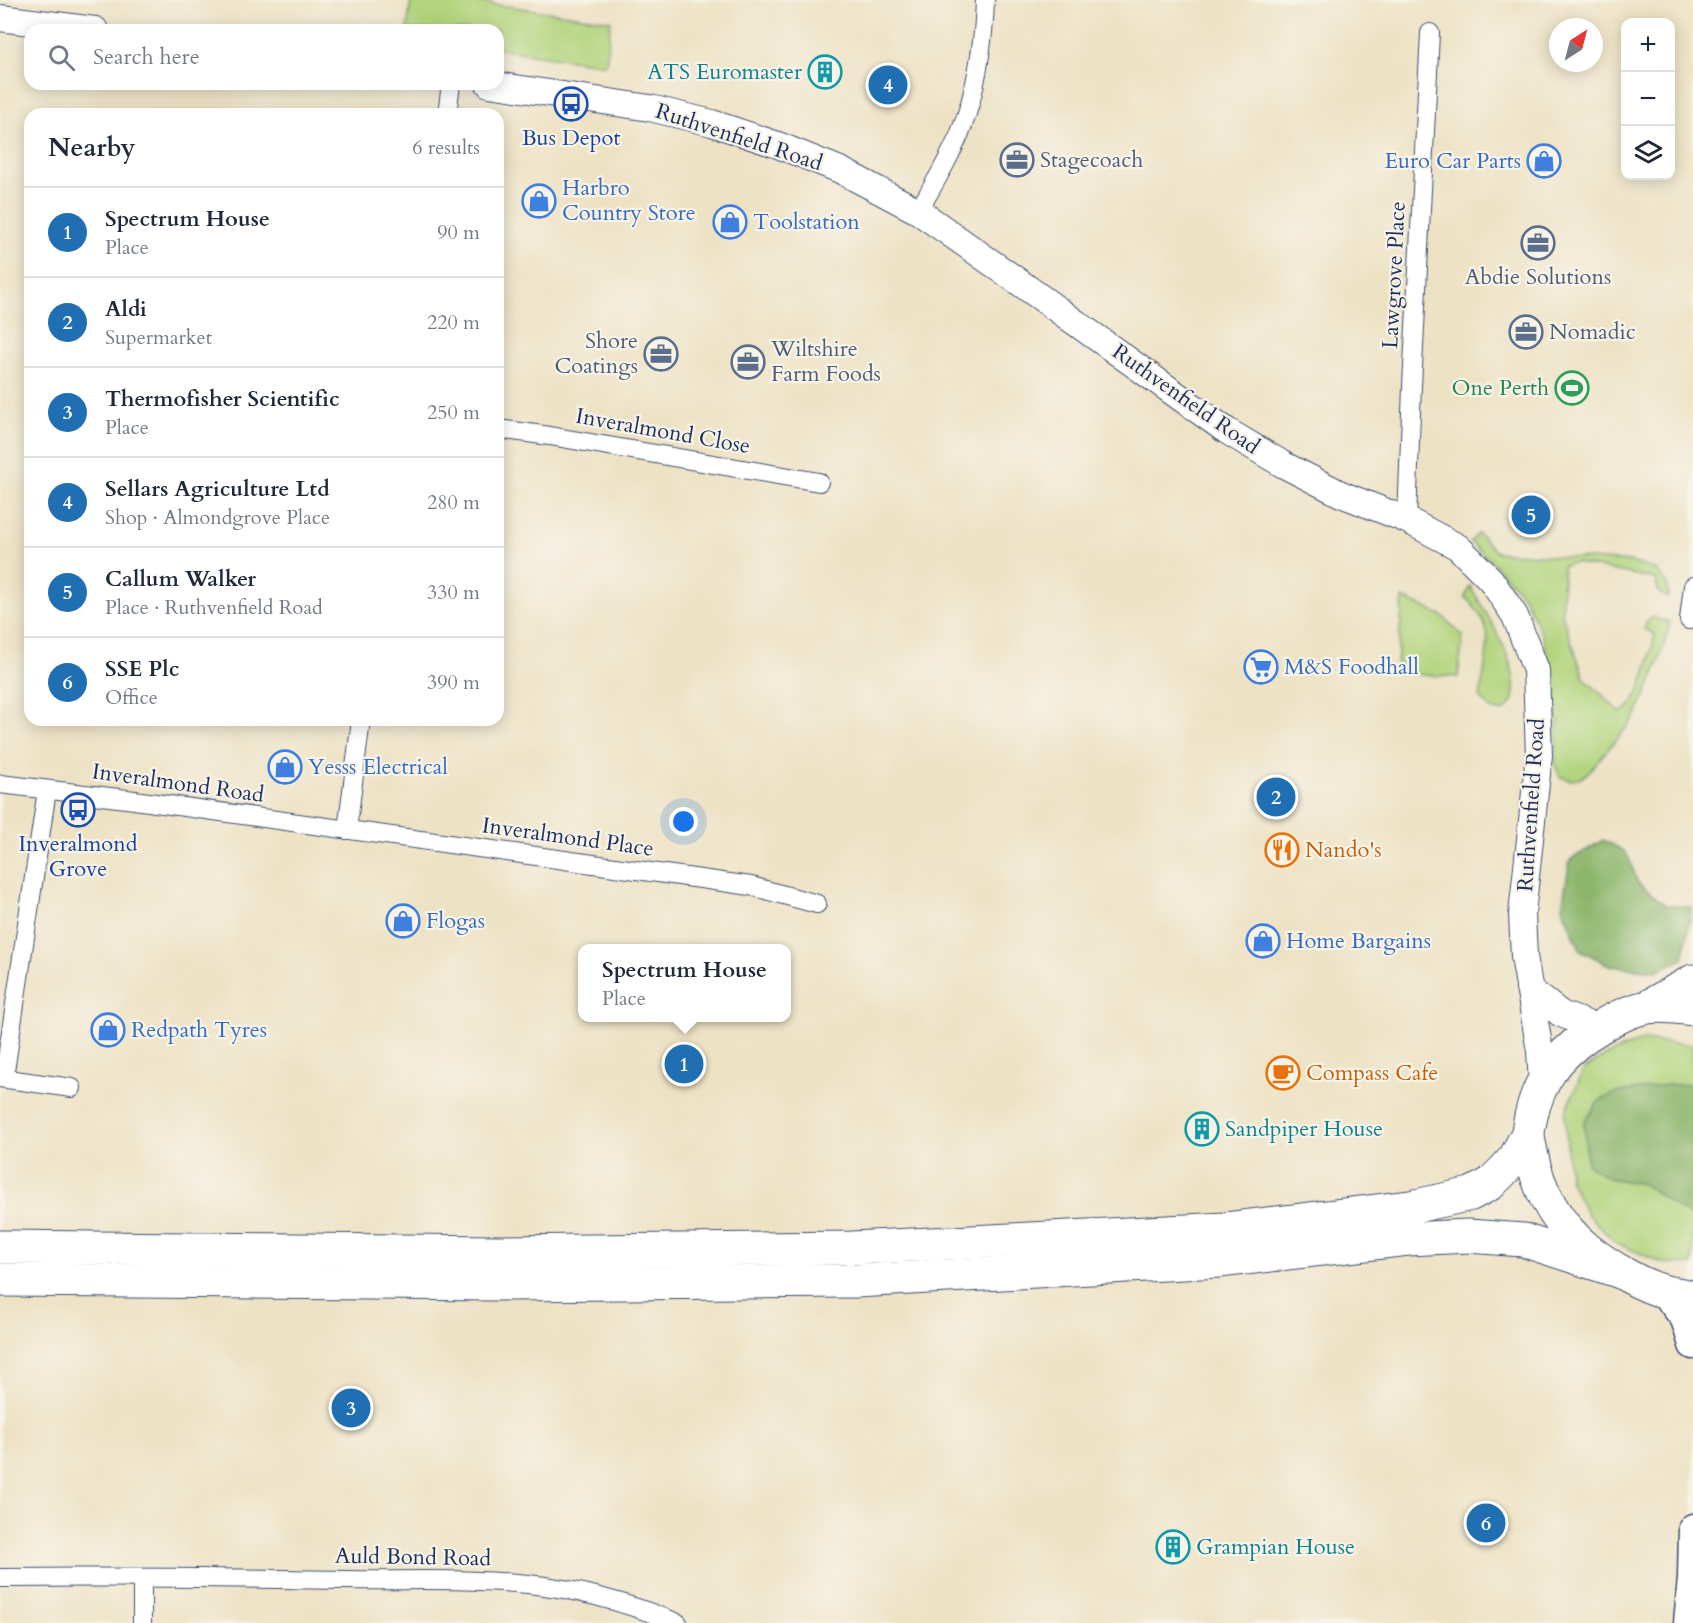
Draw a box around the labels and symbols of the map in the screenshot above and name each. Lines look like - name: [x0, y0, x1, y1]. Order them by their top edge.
- north arrow: [1549, 18, 1603, 72]
- building icon: ATS Euromaster: [807, 54, 843, 90]
- place label: ATS Euromaster: [647, 57, 803, 87]
- pin: 4: [868, 62, 908, 107]
- bus stop icon: Bus Depot: [553, 86, 589, 122]
- street label: Ruthvenfield Road: [652, 96, 827, 178]
- place label: Bus Depot: [522, 123, 620, 153]
- office icon: Stagecoach: [999, 142, 1035, 178]
- shop icon: Euro Car Parts: [1526, 143, 1562, 179]
- place label: Stagecoach: [1040, 145, 1143, 175]
- place label: Euro Car Parts: [1384, 146, 1521, 176]
- place label: Harbro Country Store: [562, 173, 696, 228]
- shop icon: Harbro Country Store: [521, 183, 557, 219]
- street label: Lawgrove Place: [1375, 200, 1413, 350]
- shop icon: Toolstation: [712, 204, 748, 240]
- place label: Toolstation: [753, 207, 860, 237]
- office icon: Abdie Solutions: [1520, 225, 1556, 261]
- place label: Abdie Solutions: [1465, 262, 1611, 292]
- office icon: Nomadic: [1508, 314, 1544, 350]
- place label: Nomadic: [1549, 317, 1636, 347]
- place label: Shore Coatings: [554, 326, 638, 381]
- place label: Wiltshire Farm Foods: [770, 334, 881, 389]
- office icon: Shore Coatings: [643, 336, 679, 372]
- street label: Ruthvenfield Road: [1106, 337, 1266, 461]
- office icon: Wiltshire Farm Foods: [730, 344, 766, 380]
- sports icon: One Perth: [1554, 370, 1590, 406]
- place label: One Perth: [1452, 373, 1549, 403]
- street label: Inveralmond Close: [573, 401, 753, 461]
- pin: 5: [1512, 492, 1550, 538]
- supermarket icon: M&S Foodhall: [1243, 649, 1279, 685]
- place label: M&S Foodhall: [1284, 652, 1419, 682]
- street label: Ruthvenfield Road: [1510, 717, 1552, 893]
- shop icon: Yesss Electrical: [267, 749, 303, 785]
- place label: Yesss Electrical: [308, 752, 448, 782]
- street label: Inveralmond Road: [90, 756, 266, 810]
- pin: 2: [1256, 774, 1296, 820]
- bus stop icon: Inveralmond Grove: [60, 792, 96, 828]
- your location: [669, 807, 698, 836]
- street label: Inveralmond Place: [480, 810, 656, 864]
- place label: Inveralmond Grove: [19, 829, 138, 884]
- restaurant icon: Nando's: [1264, 832, 1300, 868]
- place label: Nando's: [1305, 835, 1382, 865]
- shop icon: Flogas: [385, 903, 421, 939]
- place label: Flogas: [426, 906, 485, 936]
- shop icon: Home Bargains: [1245, 923, 1281, 959]
- place label: Home Bargains: [1286, 926, 1431, 956]
- shop icon: Redpath Tyres: [90, 1012, 126, 1048]
- place label: Redpath Tyres: [131, 1015, 267, 1045]
- pin: 1: [664, 1042, 704, 1086]
- cafe icon: Compass Cafe: [1265, 1055, 1301, 1091]
- place label: Compass Cafe: [1306, 1058, 1438, 1088]
- building icon: Sandpiper House: [1184, 1111, 1220, 1147]
- place label: Sandpiper House: [1225, 1114, 1383, 1144]
- pin: 3: [332, 1386, 370, 1430]
- pin: 6: [1466, 1500, 1506, 1546]
- building icon: Grampian House: [1155, 1529, 1191, 1565]
- place label: Grampian House: [1196, 1532, 1355, 1562]
- street label: Auld Bond Road: [335, 1541, 492, 1573]

